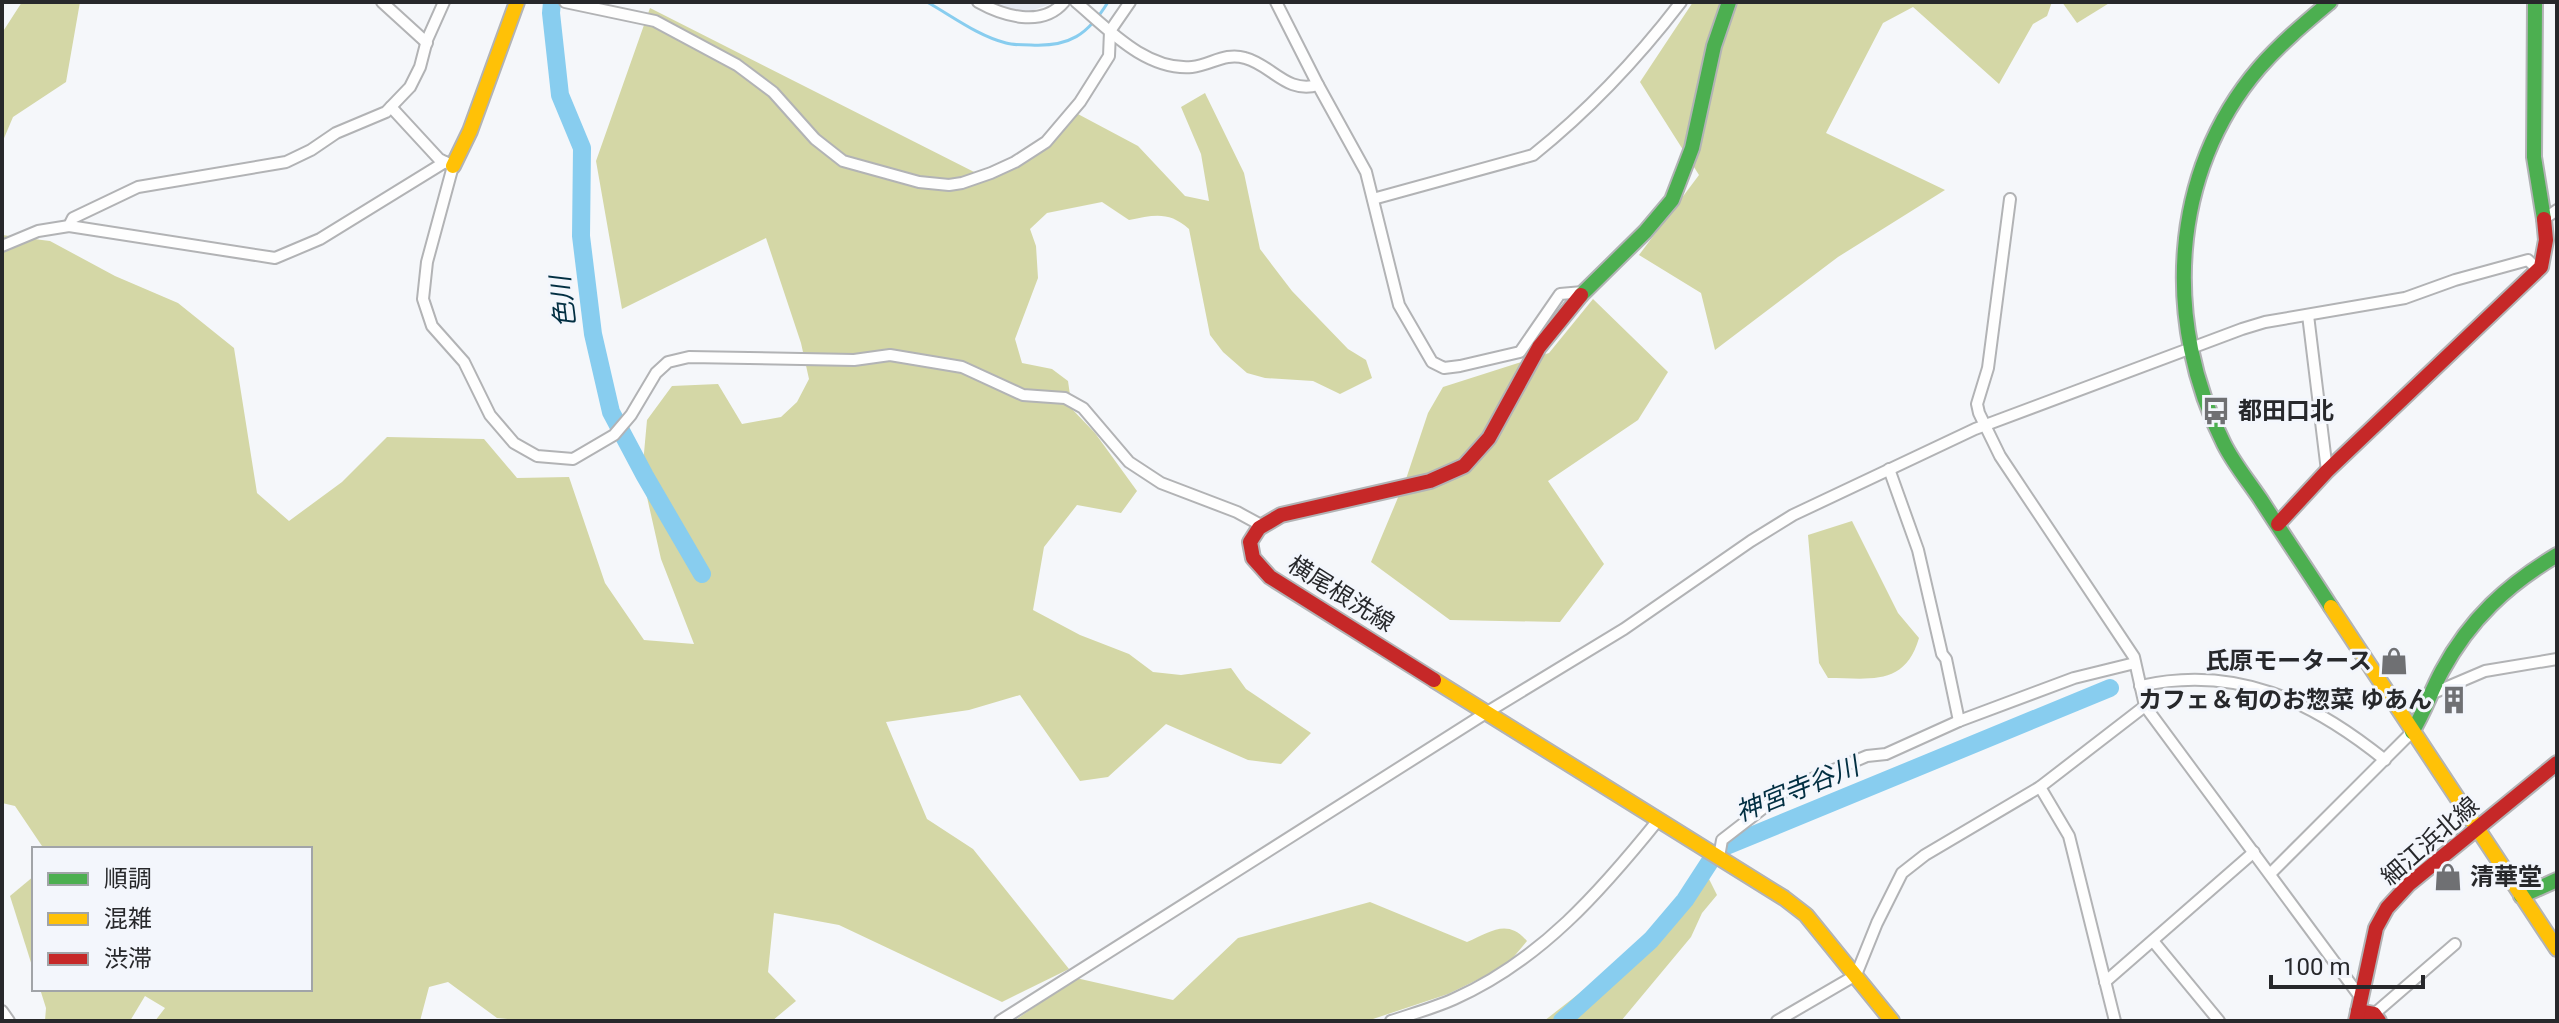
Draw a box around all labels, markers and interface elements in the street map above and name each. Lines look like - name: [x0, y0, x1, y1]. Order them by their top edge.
- water label: 色川: [545, 271, 581, 330]
- bus stop icon: 都田口北: [2201, 396, 2231, 426]
- place label: 都田口北: [2238, 397, 2334, 425]
- street label: 横尾根洗線: [1283, 550, 1399, 638]
- shop icon: 氏原モータース: [2379, 646, 2409, 676]
- place label: 氏原モータース: [2205, 647, 2372, 675]
- building icon: カフェ＆旬のお惣菜 ゆあん: [2439, 685, 2469, 715]
- place label: カフェ＆旬のお惣菜 ゆあん: [2138, 686, 2432, 714]
- water label: 神宮寺谷川: [1731, 750, 1866, 827]
- street label: 細江浜北線: [2376, 791, 2484, 891]
- legend: [32, 847, 312, 991]
- shop icon: 清華堂: [2433, 862, 2463, 892]
- place label: 清華堂: [2470, 863, 2542, 891]
- text: 順調: [104, 865, 152, 893]
- text: 混雑: [104, 905, 152, 933]
- scale bar: [2271, 939, 2423, 989]
- text: 渋滞: [104, 945, 152, 973]
- text: 100 m: [2283, 953, 2350, 981]

